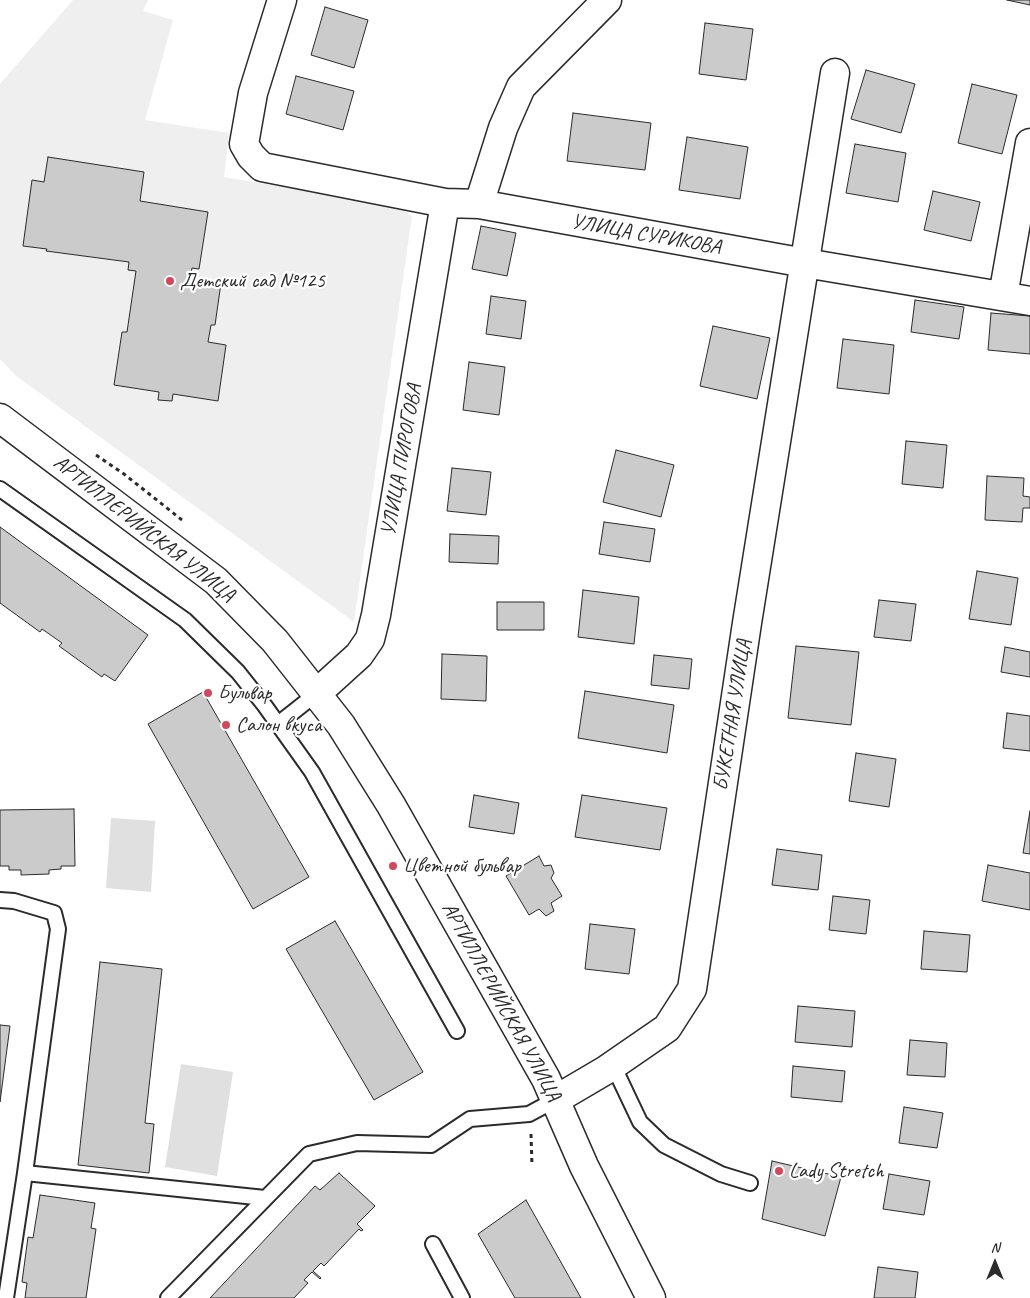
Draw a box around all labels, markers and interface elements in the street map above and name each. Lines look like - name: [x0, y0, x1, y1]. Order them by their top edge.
- street label: УЛИЦА СУРИКОВА: [569, 209, 723, 261]
- place label: Детский сад №125: [180, 268, 325, 294]
- marker: Детский сад №125: [164, 275, 176, 287]
- street label: УЛИЦА ПИРОГОВА: [376, 382, 428, 538]
- street label: АРТИЛЛЕРИЙСКАЯ УЛИЦА: [48, 450, 240, 608]
- street label: БУКЕТНАЯ УЛИЦА: [709, 638, 757, 792]
- place label: Бульвар: [218, 680, 271, 706]
- marker: Бульвар: [202, 687, 214, 699]
- place label: Салон вкуса: [236, 712, 321, 738]
- marker: Салон вкуса: [220, 719, 232, 731]
- place label: Цветной бульвар: [403, 853, 521, 879]
- marker: Цветной бульвар: [387, 860, 399, 872]
- street label: АРТИЛЛЕРИЙСКАЯ УЛИЦА: [436, 898, 566, 1106]
- place label: Lady Stretch: [789, 1158, 884, 1184]
- marker: Lady Stretch: [773, 1165, 785, 1177]
- north arrow: [970, 1238, 1020, 1288]
- text: N: [991, 1239, 999, 1256]

